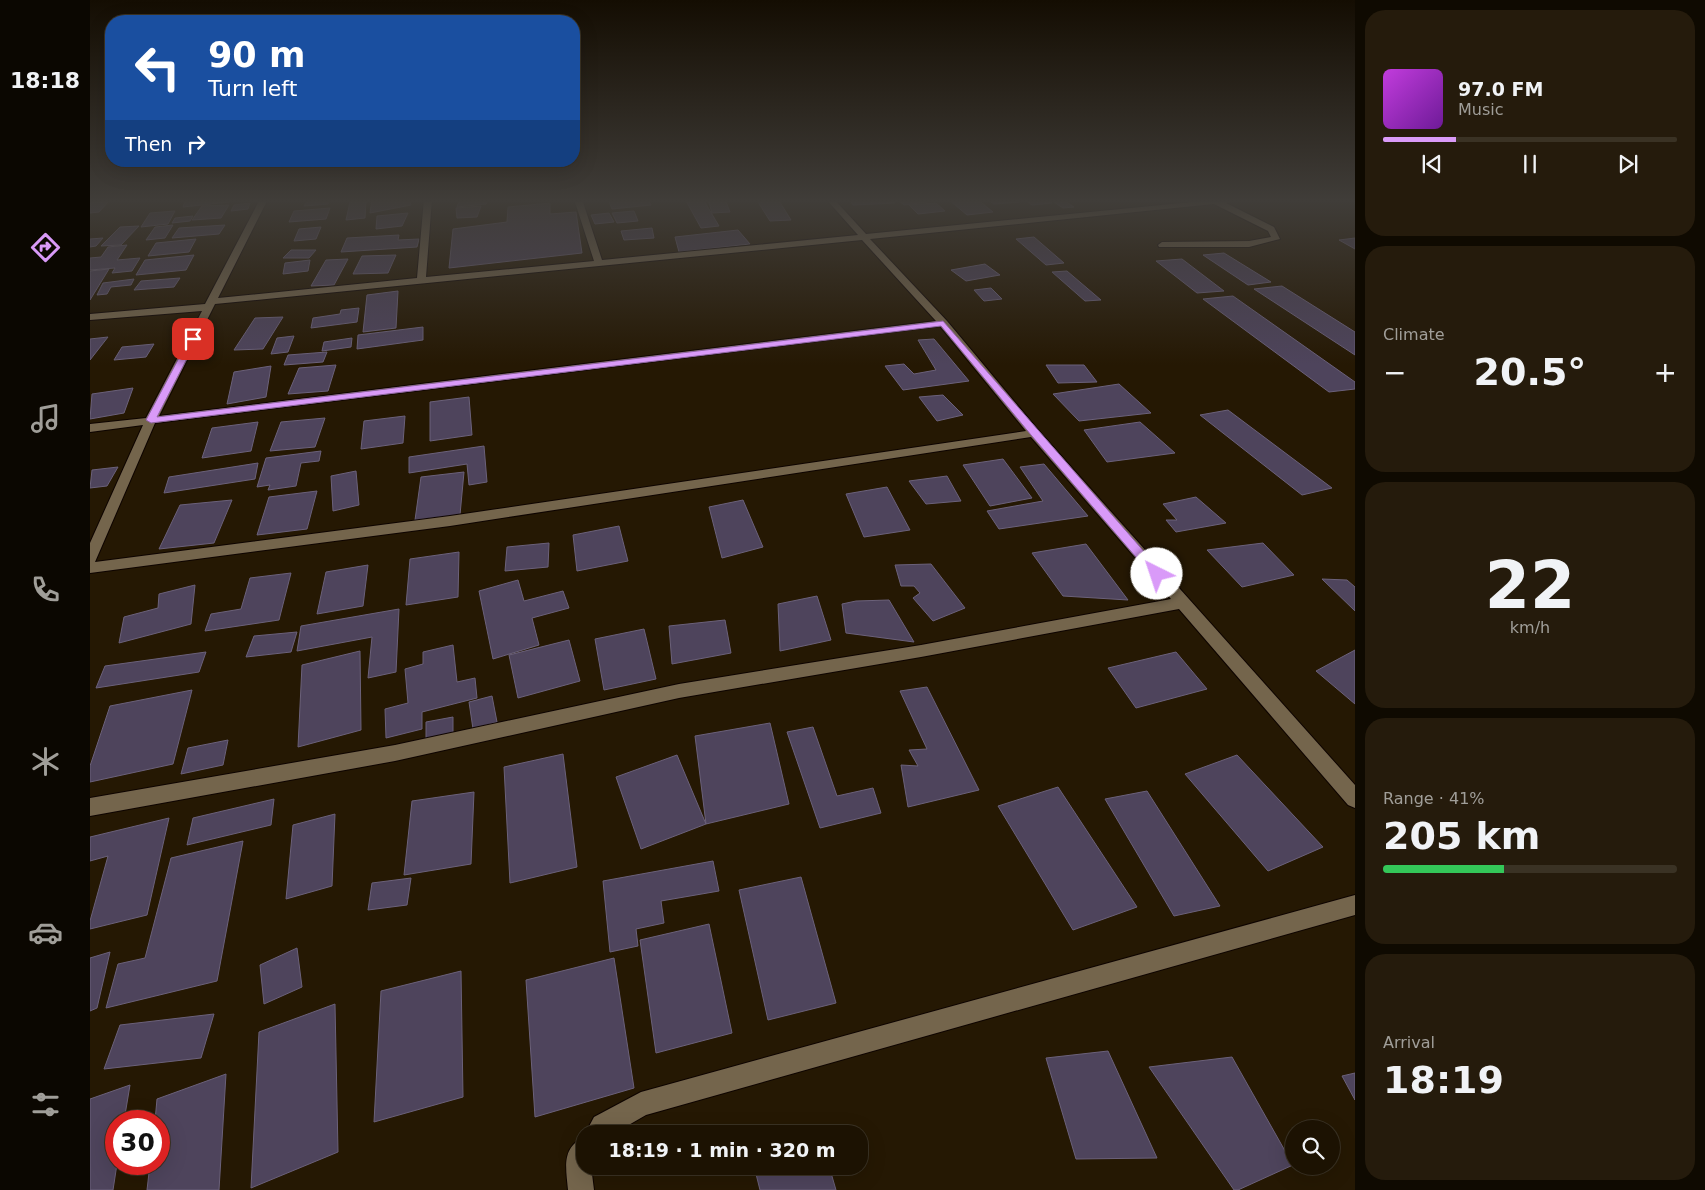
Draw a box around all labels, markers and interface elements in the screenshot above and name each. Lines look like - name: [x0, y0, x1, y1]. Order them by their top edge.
- icon: left: [125, 35, 190, 100]
- text: 90 m: [208, 35, 305, 75]
- text: 18:18: [10, 68, 80, 93]
- text: Turn left: [208, 76, 297, 101]
- text: 97.0 FM: [1458, 78, 1543, 100]
- text: Music: [1458, 100, 1504, 119]
- icon: right: [182, 130, 210, 158]
- text: Then: [125, 133, 172, 155]
- icon: previous: [1418, 150, 1446, 178]
- icon: pause: [1516, 150, 1544, 178]
- icon: next: [1614, 150, 1642, 178]
- icon: directions: [28, 230, 63, 265]
- pin: [172, 318, 214, 360]
- icon: arrive: [179, 325, 207, 353]
- text: Climate: [1383, 325, 1445, 344]
- text: 20.5°: [1474, 350, 1586, 394]
- text: −: [1383, 356, 1406, 389]
- text: +: [1654, 356, 1677, 389]
- icon: music: [28, 401, 63, 436]
- position arrow: [1130, 547, 1182, 599]
- text: 22: [1485, 548, 1575, 623]
- icon: phone: [28, 572, 63, 607]
- text: km/h: [1510, 618, 1550, 637]
- icon: climate: [28, 744, 63, 779]
- text: Range · 41%: [1383, 789, 1485, 808]
- text: 205 km: [1383, 814, 1540, 858]
- icon: car: [28, 915, 63, 950]
- text: Arrival: [1383, 1033, 1435, 1052]
- text: 18:19: [1383, 1058, 1504, 1102]
- icon: filters: [28, 1087, 63, 1122]
- speed limit sign: 30: [105, 1110, 170, 1175]
- map controls: [1285, 1120, 1340, 1175]
- button: search: [1285, 1120, 1340, 1175]
- text: 18:19 · 1 min · 320 m: [608, 1139, 836, 1161]

